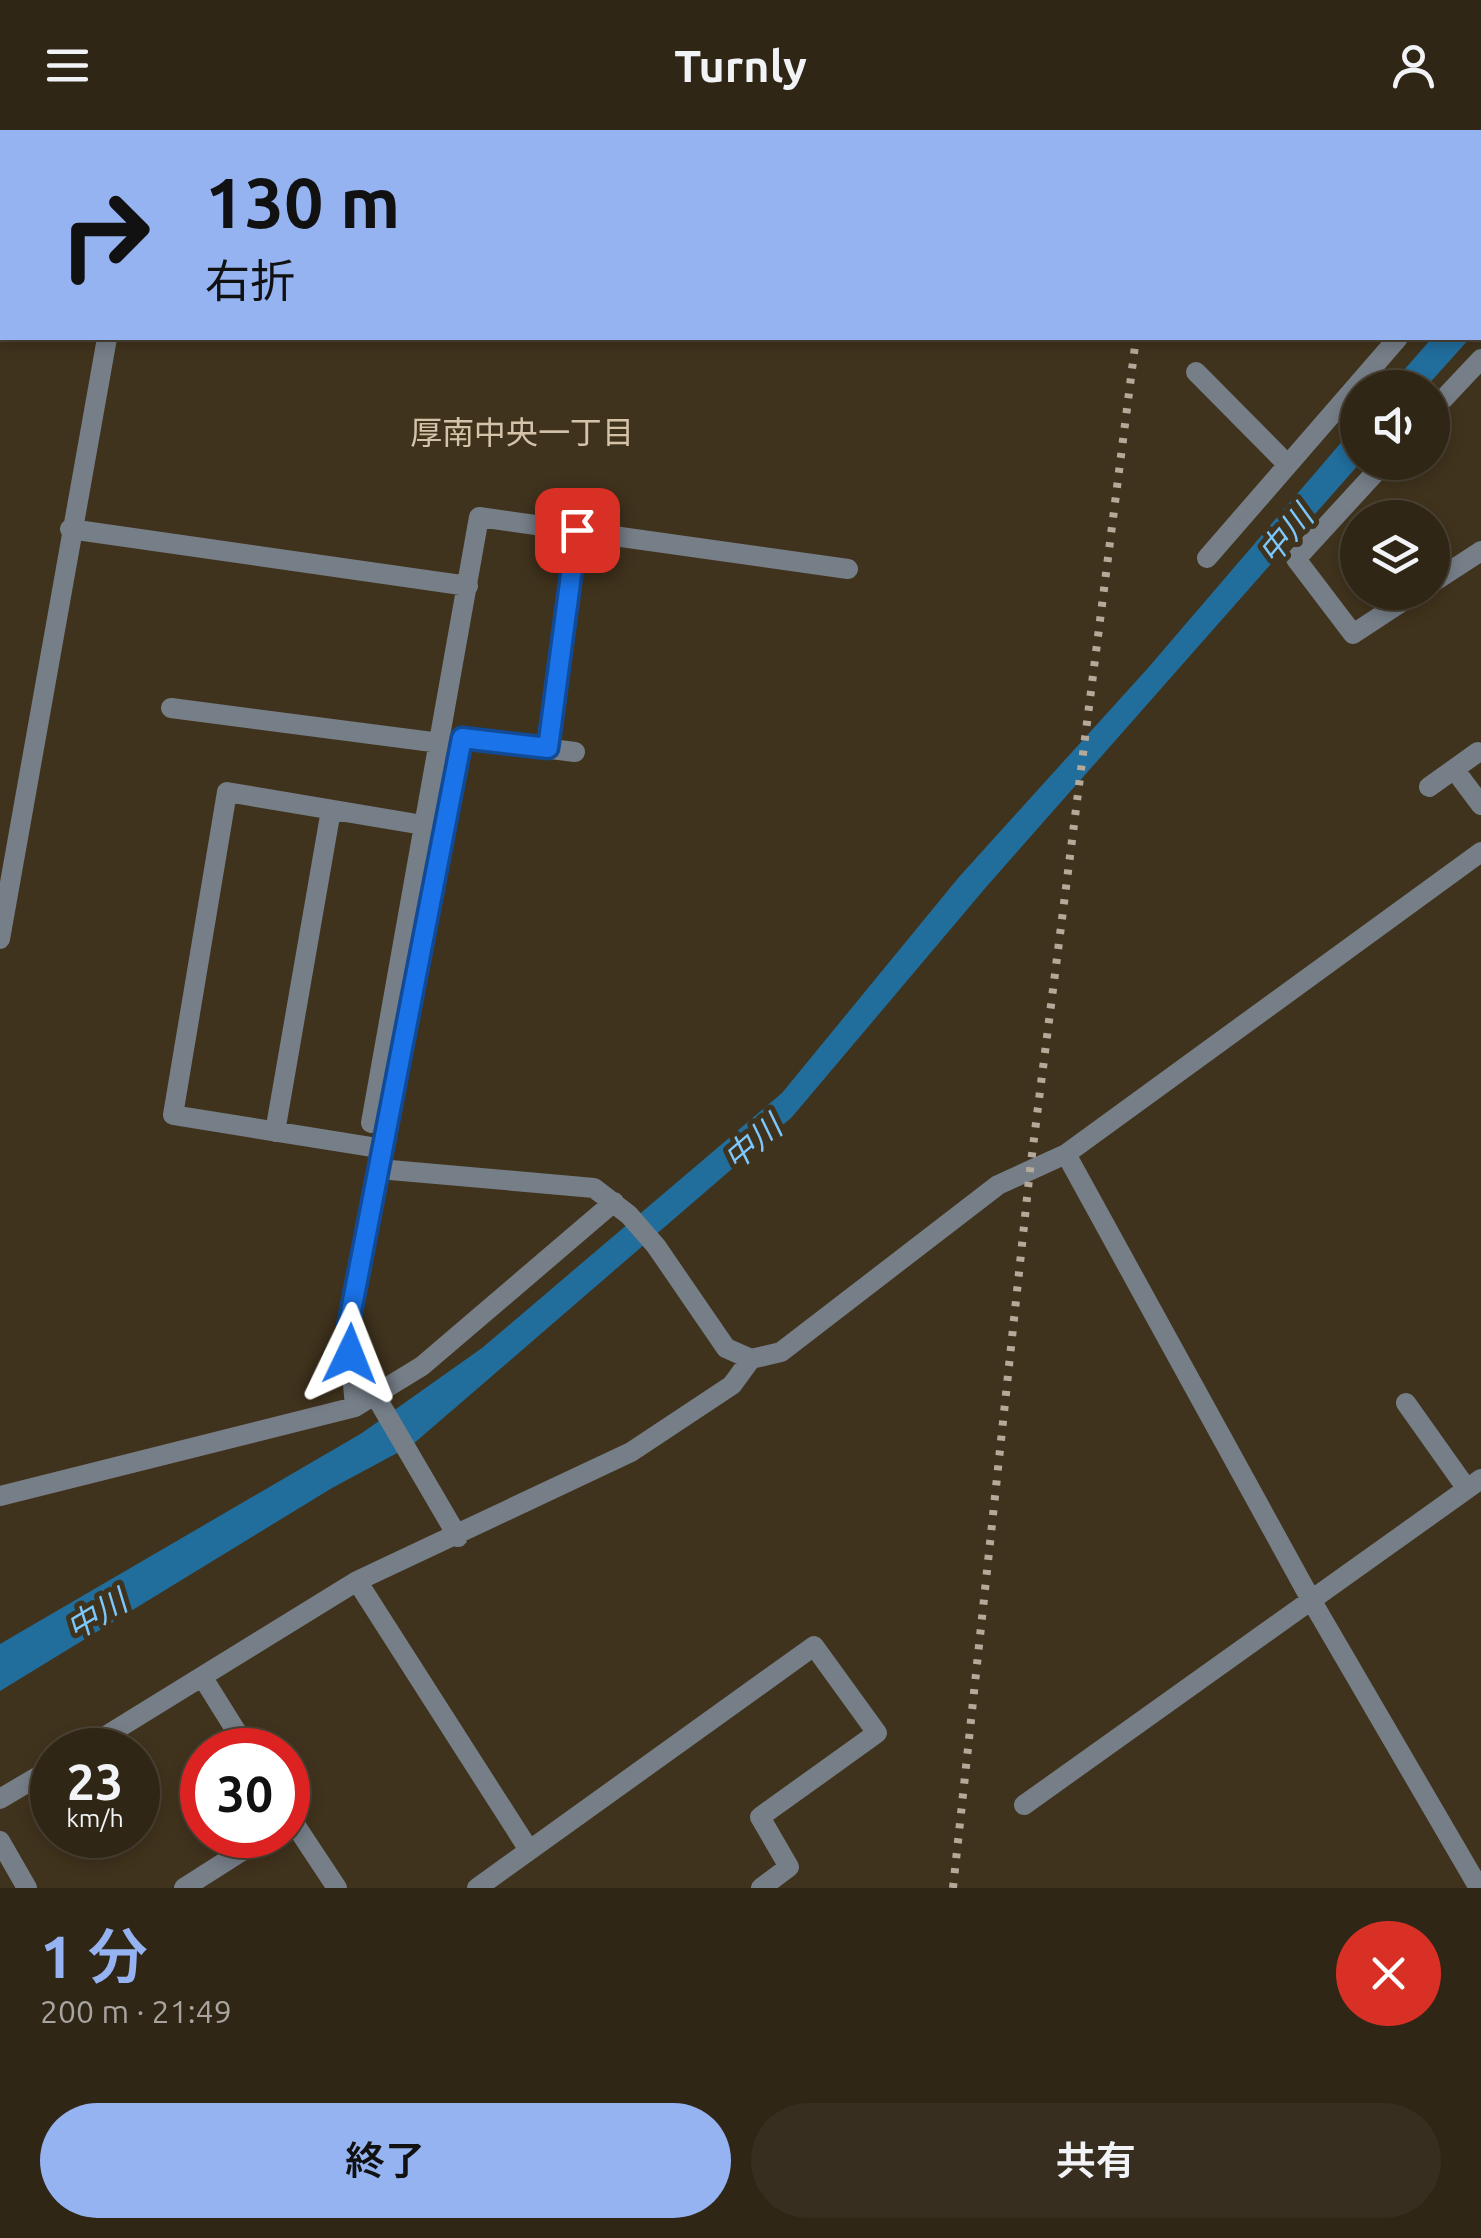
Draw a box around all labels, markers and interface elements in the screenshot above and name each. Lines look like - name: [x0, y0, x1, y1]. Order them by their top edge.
- icon: menu: [40, 38, 95, 93]
- icon: person: [1386, 38, 1441, 93]
- text: Turnly: [674, 40, 807, 91]
- text: 130 m: [205, 163, 400, 241]
- icon: right: [40, 170, 170, 300]
- text: 右折: [205, 255, 295, 306]
- map controls: [1340, 370, 1450, 610]
- button: sound: [1340, 370, 1450, 480]
- district label: 厚南中央一丁目: [410, 414, 634, 450]
- pin: [535, 488, 620, 573]
- water label: 中川: [1251, 496, 1321, 570]
- button: layers: [1340, 500, 1450, 610]
- icon: arrive: [550, 503, 605, 558]
- water label: 中川: [716, 1106, 790, 1176]
- position arrow: [298, 1302, 402, 1406]
- water label: 中川: [59, 1581, 135, 1646]
- speed limit sign: 30: [180, 1728, 310, 1858]
- text: 23: [67, 1753, 123, 1809]
- text: km/h: [66, 1804, 124, 1832]
- button: close: [1336, 1921, 1441, 2026]
- text: 1 分: [40, 1922, 148, 1989]
- text: 200 m · 21:49: [40, 1993, 232, 2029]
- button: 終了: [40, 2103, 731, 2218]
- button: 共有: [751, 2103, 1441, 2218]

